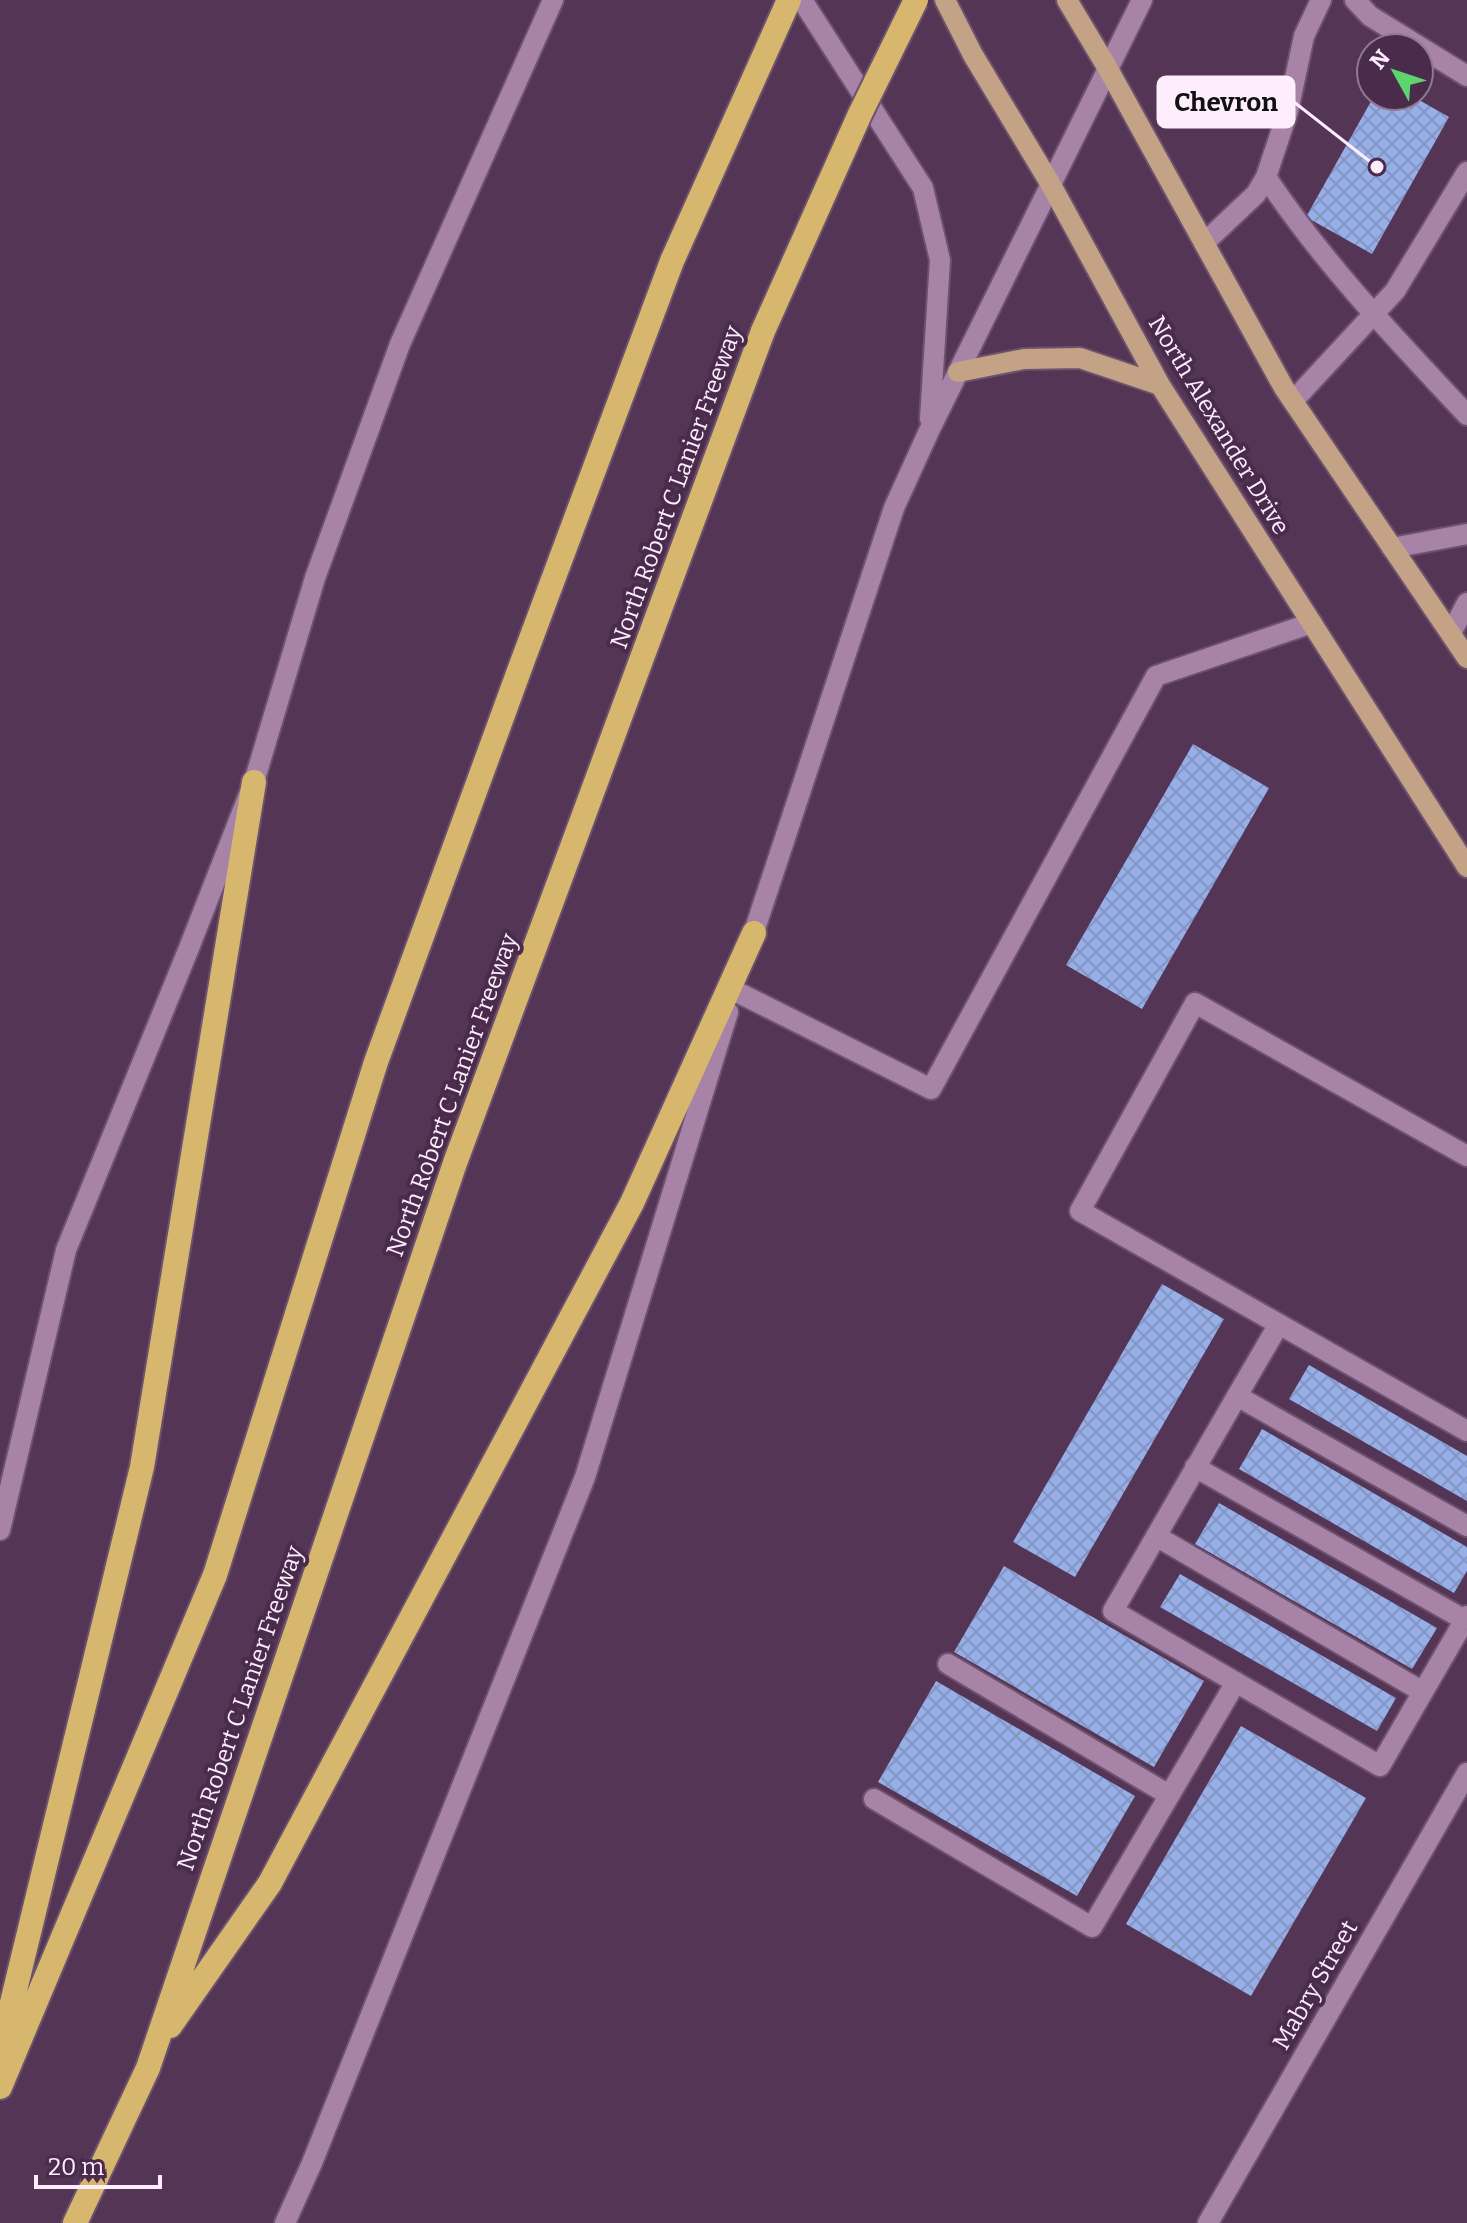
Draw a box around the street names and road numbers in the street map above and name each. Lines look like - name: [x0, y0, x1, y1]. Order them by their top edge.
- street label: North Alexander Drive: [1143, 311, 1295, 539]
- street label: North Robert C Lanier Freeway: [604, 322, 748, 652]
- street label: North Robert C Lanier Freeway: [380, 930, 524, 1260]
- street label: North Robert C Lanier Freeway: [171, 1542, 309, 1874]
- street label: Mabry Street: [1267, 1915, 1363, 2054]

